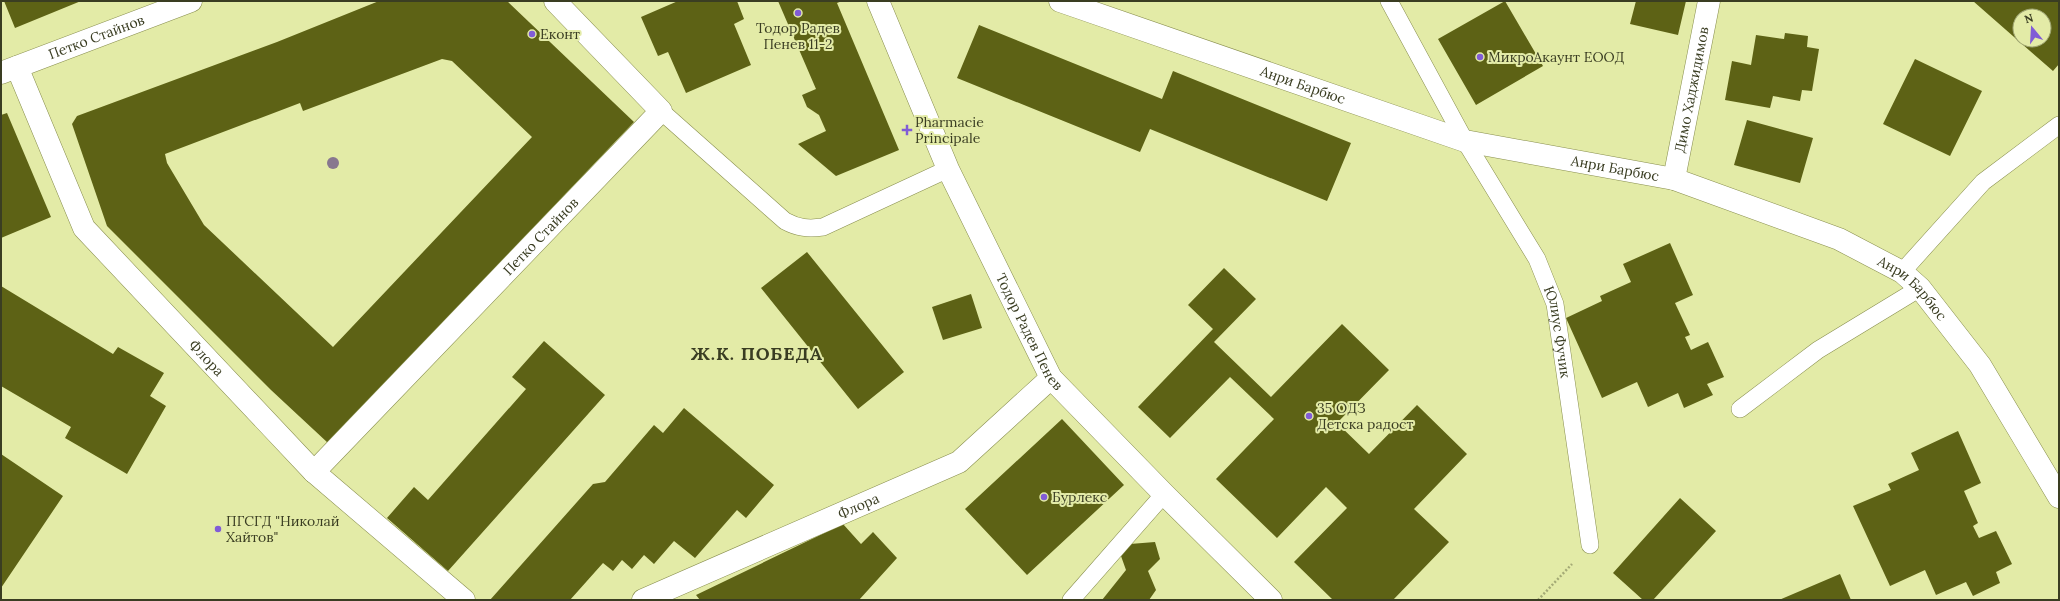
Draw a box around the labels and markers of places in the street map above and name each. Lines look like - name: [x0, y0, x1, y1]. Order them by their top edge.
- marker: Тодор Радев Пенев 11-2: [793, 8, 803, 18]
- place label: Тодор Радев Пенев 11-2: [756, 19, 840, 53]
- place label: Еконт: [540, 25, 580, 43]
- marker: Еконт: [527, 29, 537, 39]
- place label: МикроАкаунт ЕООД: [1488, 48, 1625, 66]
- marker: МикроАкаунт ЕООД: [1475, 52, 1485, 62]
- place label: Pharmacie Principale: [915, 113, 984, 147]
- marker: Pharmacie Principale: [902, 125, 912, 135]
- place label: 35 ОДЗ Детска радост: [1317, 399, 1414, 433]
- marker: 35 ОДЗ Детска радост: [1304, 411, 1314, 421]
- place label: Бурлекс: [1052, 488, 1107, 506]
- marker: Бурлекс: [1039, 492, 1049, 502]
- place label: ПГСГД "Николай Хайтов": [226, 512, 340, 546]
- marker: ПГСГД "Николай Хайтов": [213, 524, 223, 534]

